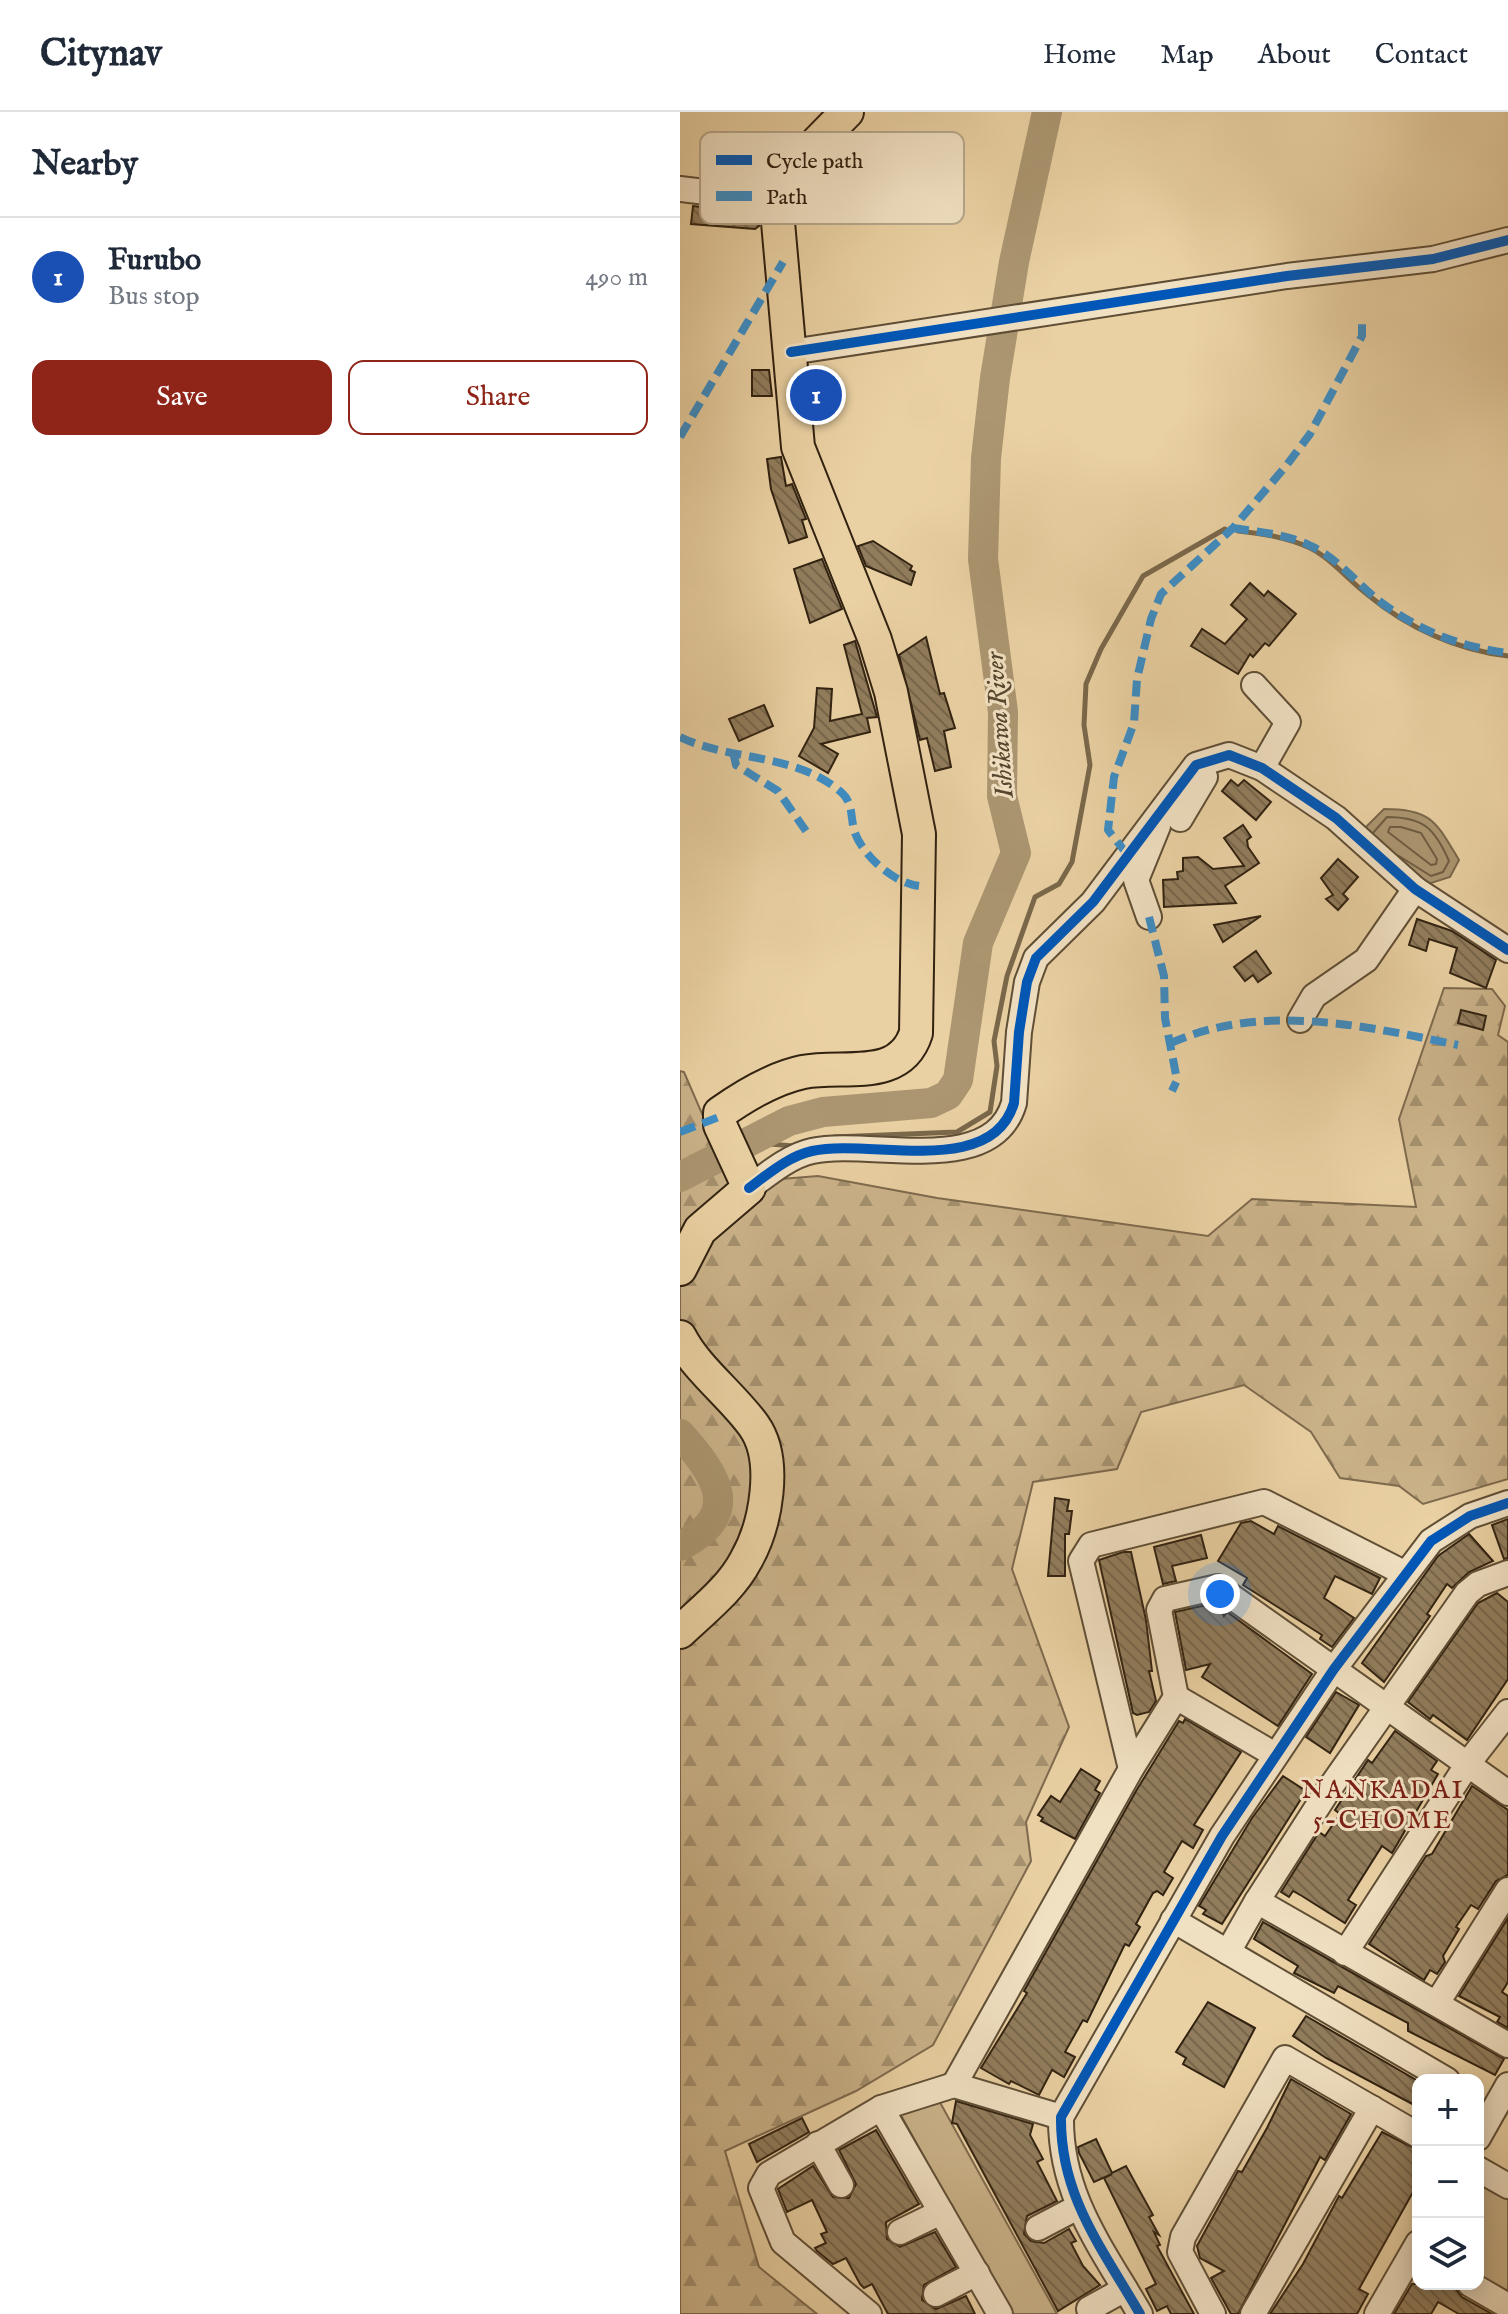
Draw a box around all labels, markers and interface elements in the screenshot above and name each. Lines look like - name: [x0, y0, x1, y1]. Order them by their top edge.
- text: Citynav: [40, 31, 162, 79]
- text: Home: [1043, 38, 1116, 73]
- text: Map: [1160, 38, 1214, 73]
- text: About: [1258, 38, 1331, 73]
- text: Contact: [1375, 38, 1468, 73]
- legend: [700, 132, 964, 224]
- text: Nearby: [32, 143, 138, 186]
- text: Cycle path: [766, 148, 863, 176]
- text: Path: [766, 184, 808, 212]
- text: Furubo: [108, 242, 201, 280]
- text: 1: [53, 261, 63, 294]
- text: 490 m: [585, 261, 648, 294]
- text: Bus stop: [108, 280, 200, 313]
- button: Save: [32, 360, 332, 435]
- button: Share: [348, 360, 648, 435]
- pin: 1: [790, 365, 842, 425]
- water label: Ishikawa River: [978, 650, 1022, 800]
- your location: [1200, 1574, 1240, 1614]
- district label: NANKADAI 5-CHOME: [1301, 1774, 1465, 1837]
- map controls: [1412, 2074, 1484, 2290]
- button: +: [1412, 2074, 1484, 2146]
- button: −: [1412, 2146, 1484, 2218]
- button: layers: [1412, 2218, 1484, 2290]

